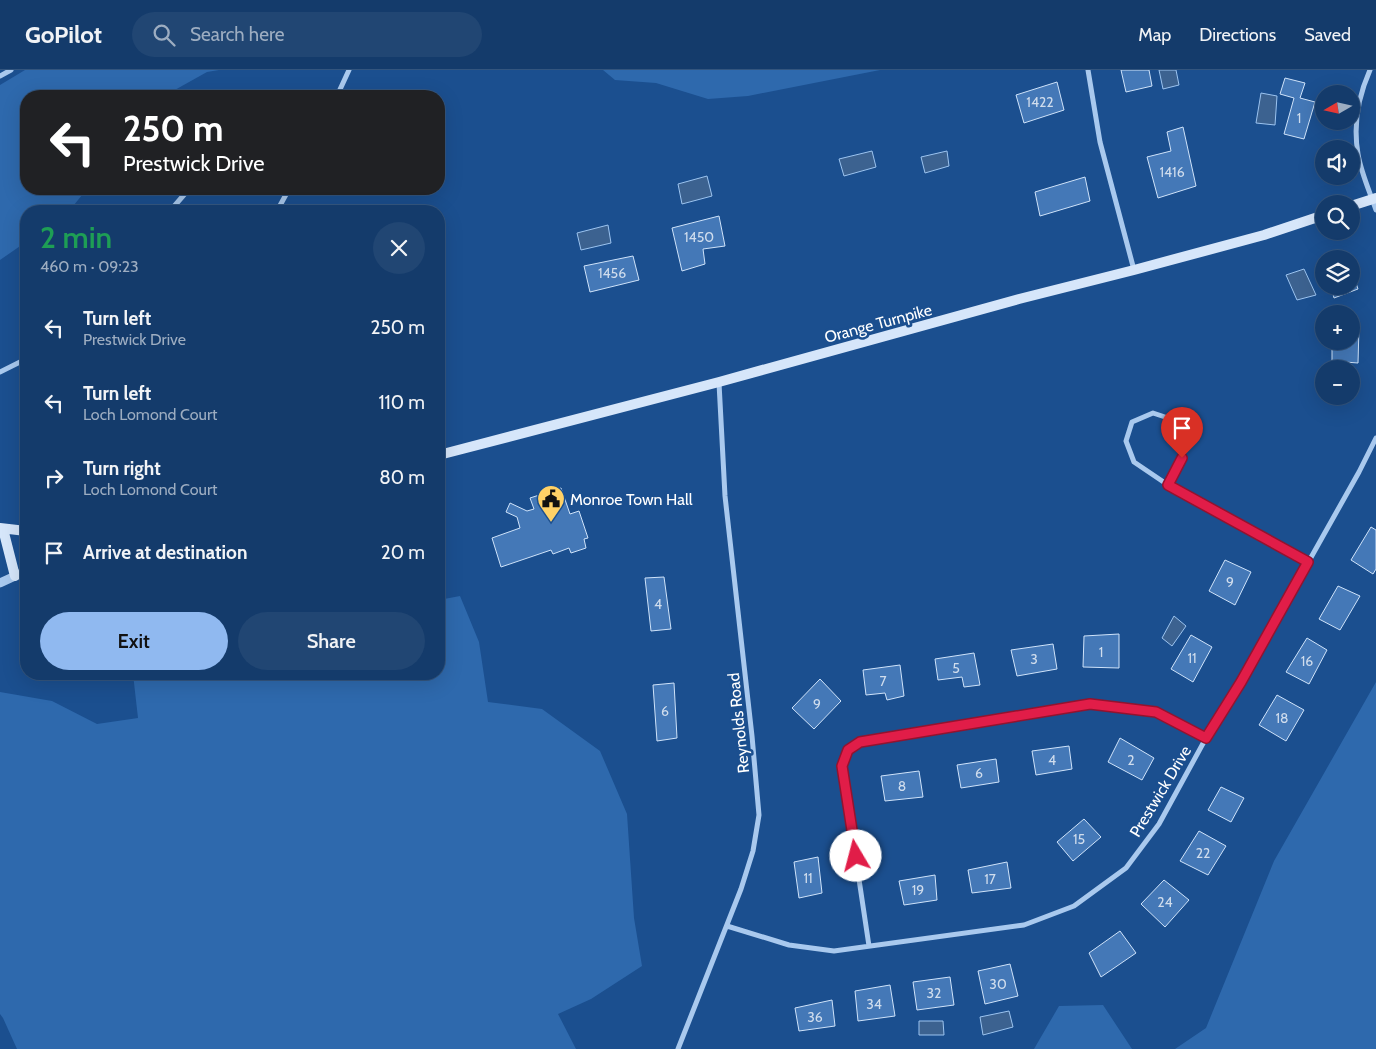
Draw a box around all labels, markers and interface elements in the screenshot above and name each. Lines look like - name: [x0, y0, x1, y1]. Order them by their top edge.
- search box: [132, 12, 482, 57]
- text: GoPilot: [25, 20, 102, 49]
- icon: search: [150, 21, 178, 49]
- text: Search here: [190, 23, 284, 46]
- text: Map: [1138, 24, 1171, 46]
- text: Directions: [1199, 24, 1276, 46]
- text: Saved: [1304, 24, 1351, 46]
- north arrow: [1315, 85, 1360, 130]
- map controls: [1315, 85, 1360, 405]
- house number: 1422: [1026, 93, 1054, 111]
- text: 250 m: [123, 107, 223, 150]
- house number: 1: [1297, 109, 1301, 127]
- icon: left: [40, 110, 105, 175]
- button: sound: [1315, 140, 1360, 185]
- text: Prestwick Drive: [123, 150, 265, 177]
- house number: 1416: [1159, 163, 1185, 181]
- button: search: [1315, 195, 1360, 240]
- text: 2 min: [40, 219, 112, 256]
- button: close: [373, 222, 425, 274]
- house number: 1450: [684, 228, 714, 246]
- button: layers: [1315, 250, 1360, 295]
- text: 460 m · 09:23: [40, 257, 139, 276]
- house number: 1456: [598, 264, 626, 282]
- street label: Orange Turnpike: [822, 300, 934, 347]
- button: +: [1315, 305, 1360, 350]
- text: Turn left: [83, 307, 151, 330]
- icon: left: [40, 314, 68, 342]
- text: 250 m: [371, 316, 425, 339]
- text: Prestwick Drive: [83, 330, 186, 349]
- button: −: [1315, 360, 1360, 405]
- text: Turn left: [83, 382, 151, 405]
- icon: left: [40, 389, 68, 417]
- text: 110 m: [378, 391, 425, 414]
- text: Loch Lomond Court: [83, 405, 217, 424]
- pin: [1161, 407, 1203, 458]
- icon: arrive: [1168, 414, 1196, 442]
- text: Turn right: [83, 457, 161, 480]
- icon: right: [40, 464, 68, 492]
- text: 80 m: [379, 466, 425, 489]
- text: Loch Lomond Court: [83, 480, 217, 499]
- public building icon: Monroe Town Hall: [536, 484, 566, 523]
- place label: Monroe Town Hall: [570, 490, 693, 509]
- icon: arrive: [40, 539, 68, 567]
- text: Arrive at destination: [83, 541, 247, 564]
- text: 20 m: [381, 541, 425, 564]
- house number: 9: [1226, 573, 1234, 591]
- house number: 4: [654, 595, 662, 613]
- button: Exit: [40, 612, 228, 670]
- button: Share: [238, 612, 425, 670]
- house number: 1: [1099, 643, 1103, 661]
- house number: 11: [1187, 649, 1197, 667]
- house number: 3: [1030, 650, 1038, 668]
- house number: 16: [1301, 652, 1313, 670]
- house number: 5: [952, 659, 960, 677]
- street label: Reynolds Road: [724, 672, 753, 774]
- house number: 7: [879, 672, 887, 690]
- house number: 9: [813, 695, 821, 713]
- house number: 6: [661, 702, 669, 720]
- house number: 18: [1275, 709, 1289, 727]
- street label: Prestwick Drive: [1126, 742, 1195, 840]
- house number: 4: [1048, 751, 1056, 769]
- house number: 2: [1127, 751, 1135, 769]
- house number: 6: [975, 764, 983, 782]
- house number: 8: [898, 777, 906, 795]
- position arrow: [829, 829, 881, 881]
- house number: 15: [1073, 830, 1085, 848]
- house number: 22: [1196, 844, 1210, 862]
- house number: 11: [803, 869, 813, 887]
- house number: 17: [984, 870, 996, 888]
- house number: 19: [912, 881, 924, 899]
- house number: 24: [1157, 893, 1173, 911]
- house number: 30: [989, 975, 1007, 993]
- house number: 32: [927, 984, 941, 1002]
- house number: 34: [866, 995, 882, 1013]
- house number: 36: [807, 1008, 823, 1026]

